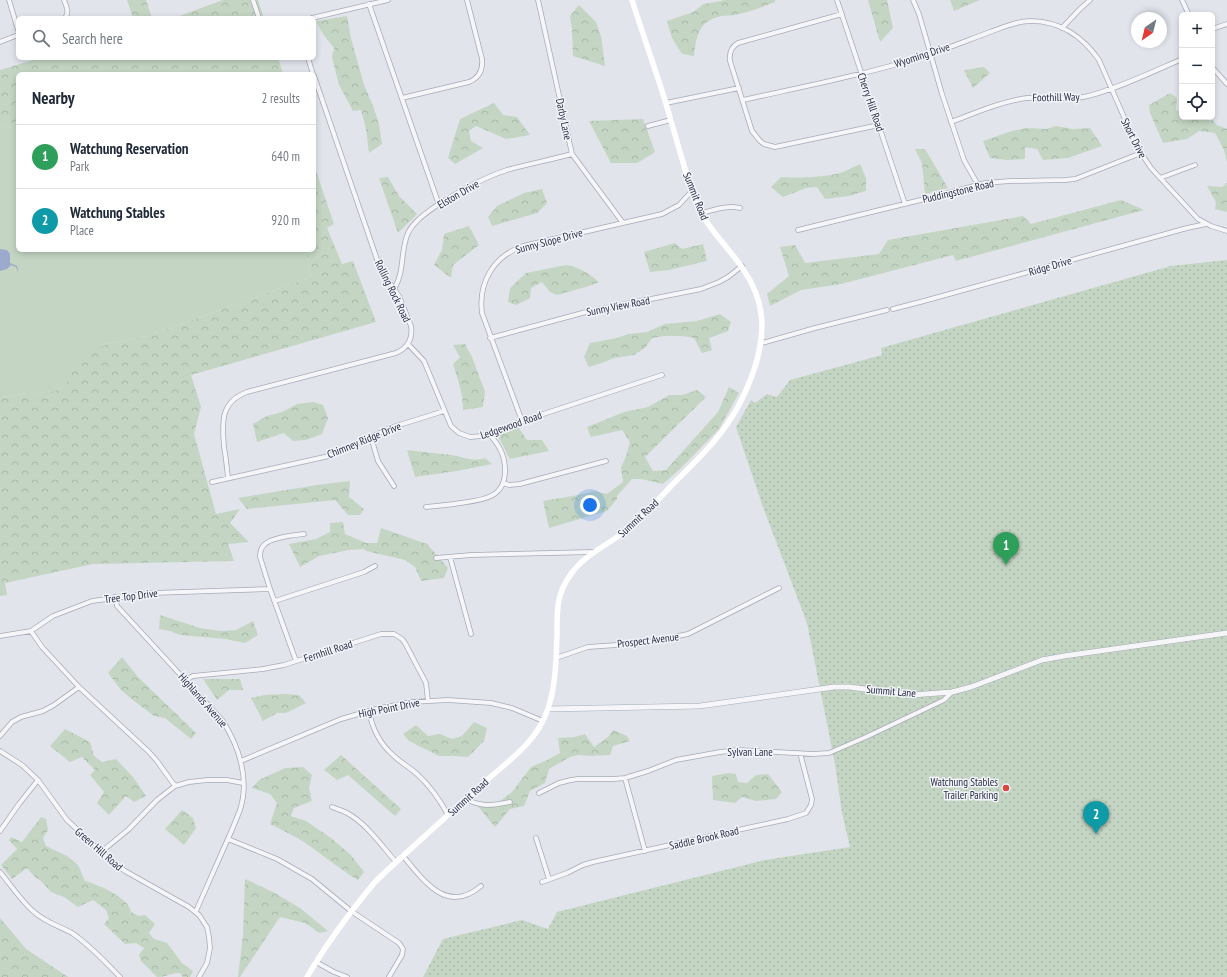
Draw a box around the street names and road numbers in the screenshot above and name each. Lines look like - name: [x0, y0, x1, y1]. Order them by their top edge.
- street label: Wyoming Drive: [892, 39, 952, 71]
- street label: Cherry Hill Road: [854, 71, 888, 133]
- street label: Foothill Way: [1032, 90, 1081, 104]
- street label: Darby Lane: [553, 97, 575, 142]
- street label: Short Drive: [1118, 116, 1150, 161]
- street label: Summit Road: [680, 170, 712, 222]
- street label: Elston Drive: [435, 176, 482, 212]
- street label: Puddingstone Road: [921, 176, 995, 206]
- street label: Sunny Slope Drive: [514, 225, 585, 257]
- street label: Ridge Drive: [1027, 253, 1074, 279]
- street label: Rolling Rock Road: [372, 258, 414, 325]
- street label: Sunny View Road: [585, 293, 651, 319]
- street label: Ledgewood Road: [478, 408, 544, 442]
- street label: Chimney Ridge Drive: [325, 419, 404, 461]
- street label: Summit Road: [615, 496, 661, 540]
- street label: Tree Top Drive: [104, 586, 159, 606]
- street label: Prospect Avenue: [616, 629, 680, 651]
- street label: Fernhill Road: [302, 636, 354, 665]
- street label: Highlands Avenue: [175, 670, 231, 731]
- street label: Summit Lane: [866, 682, 917, 700]
- street label: High Point Drive: [357, 695, 421, 721]
- street label: Sylvan Lane: [727, 745, 773, 759]
- street label: Summit Road: [445, 775, 492, 819]
- street label: Saddle Brook Road: [668, 823, 740, 853]
- street label: Green Hill Road: [72, 824, 126, 874]

